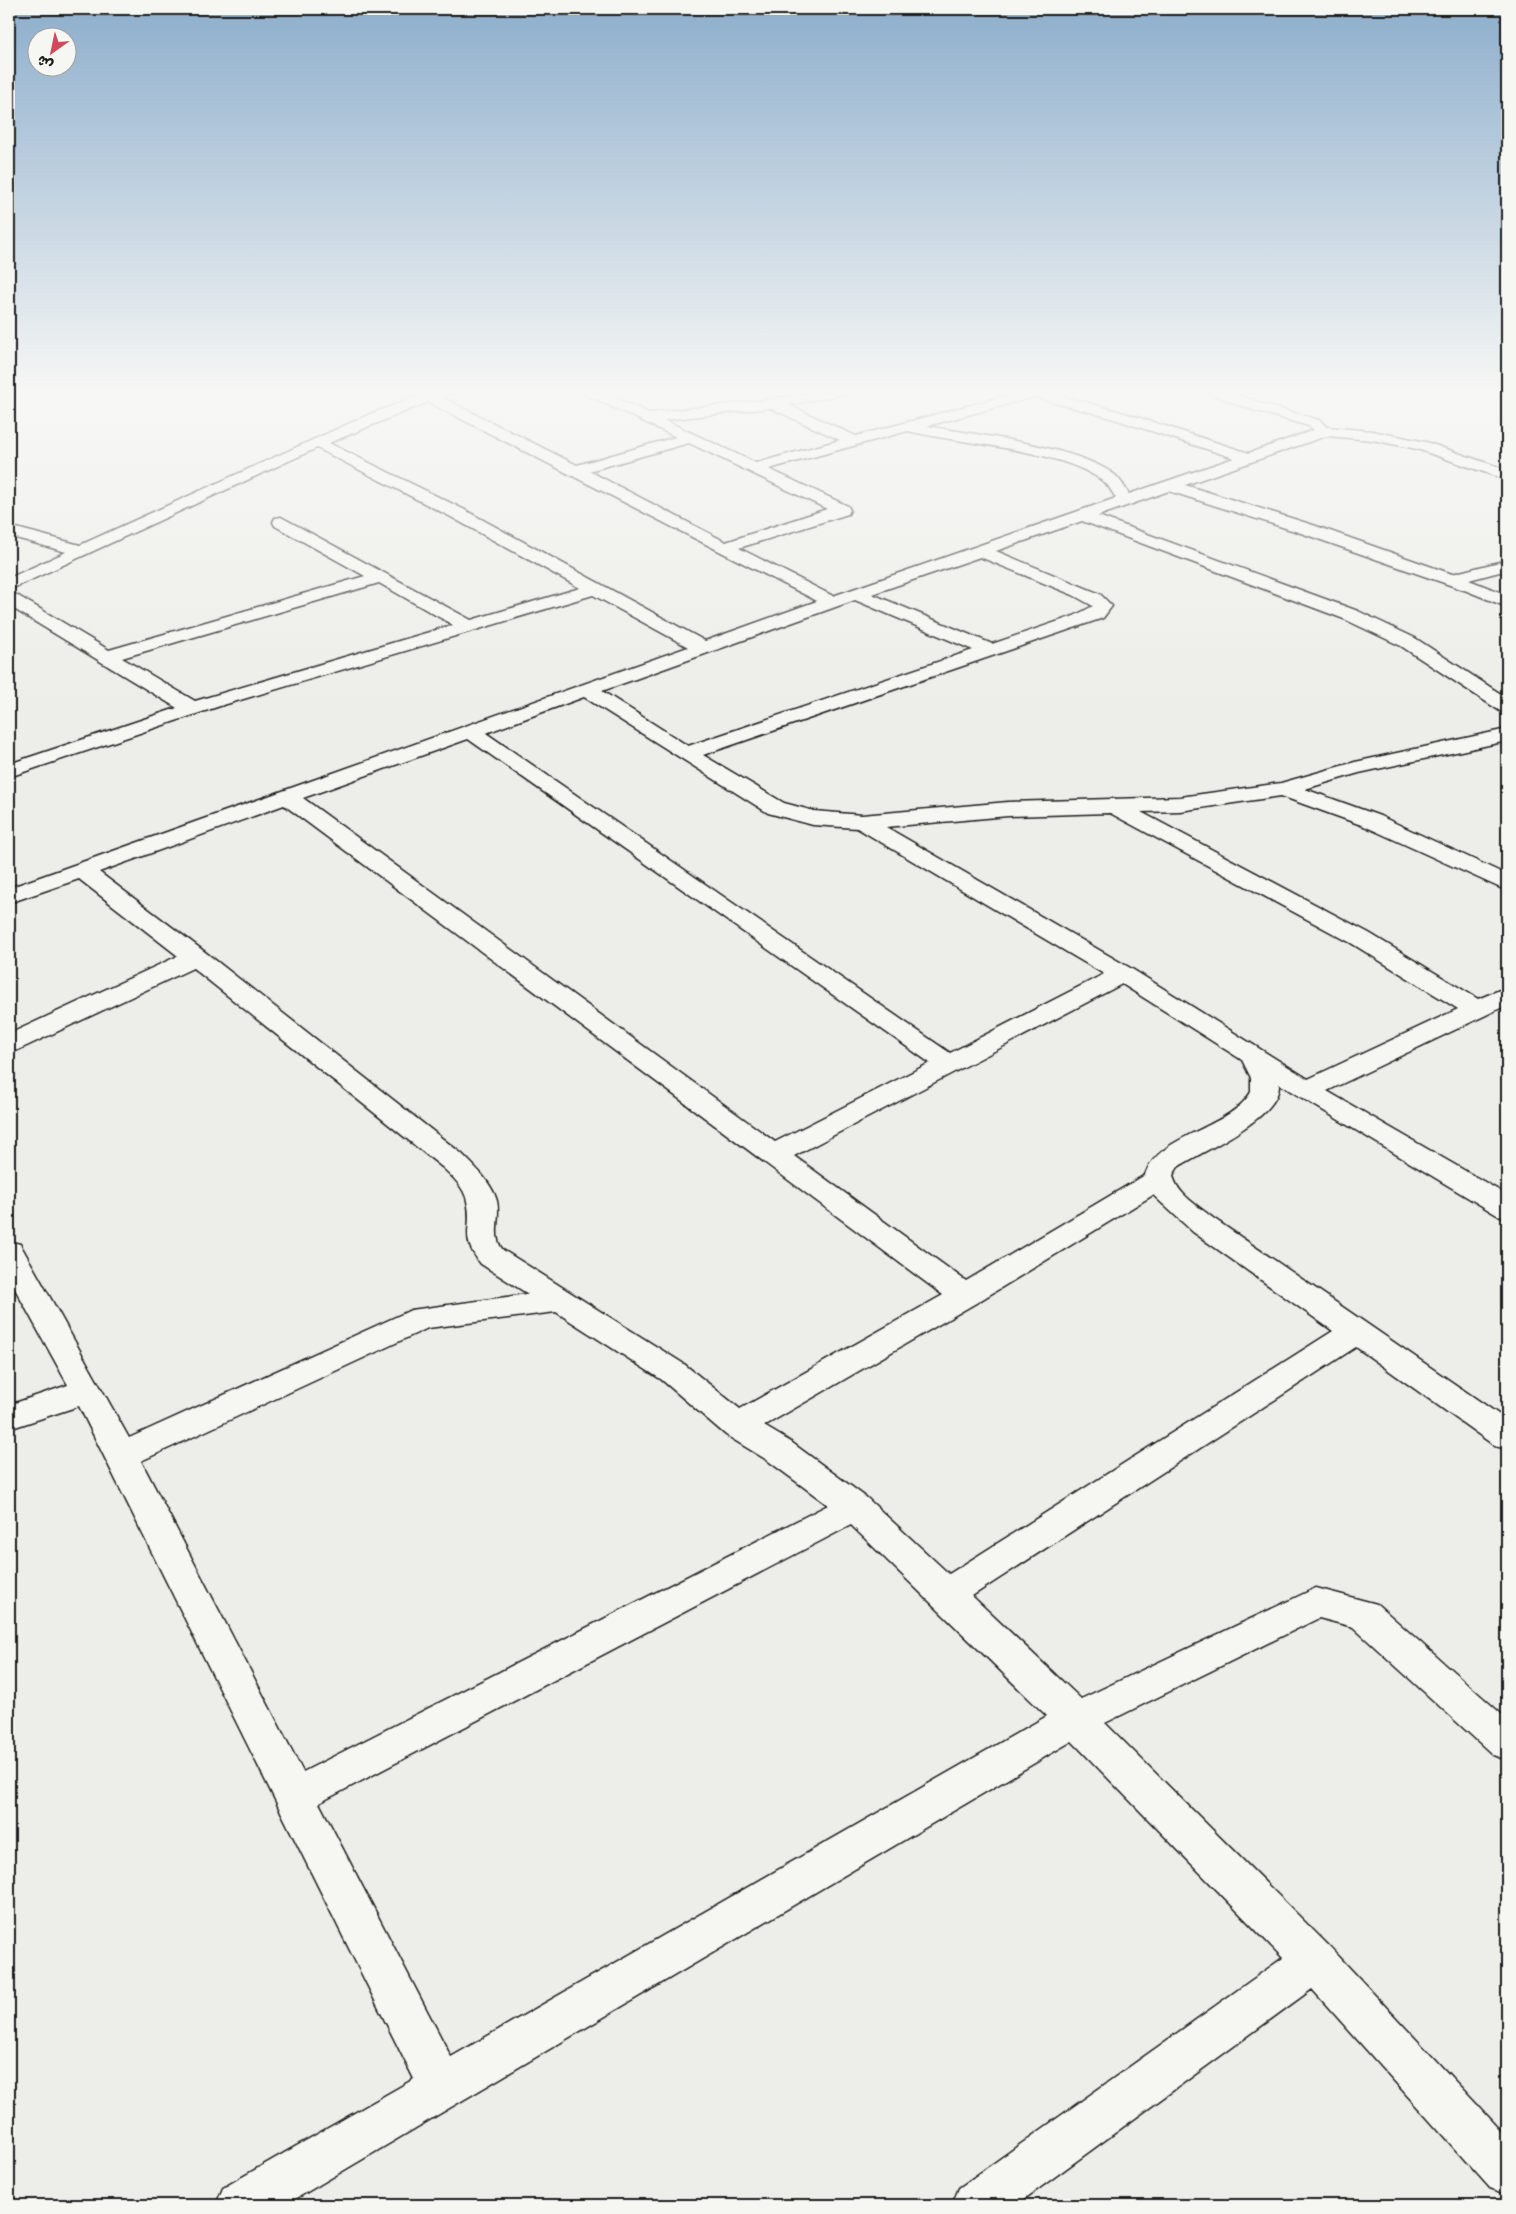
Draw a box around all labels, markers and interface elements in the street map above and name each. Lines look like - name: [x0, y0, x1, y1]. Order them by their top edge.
- north arrow: [28, 28, 78, 78]
- text: ش: [34, 51, 56, 74]

